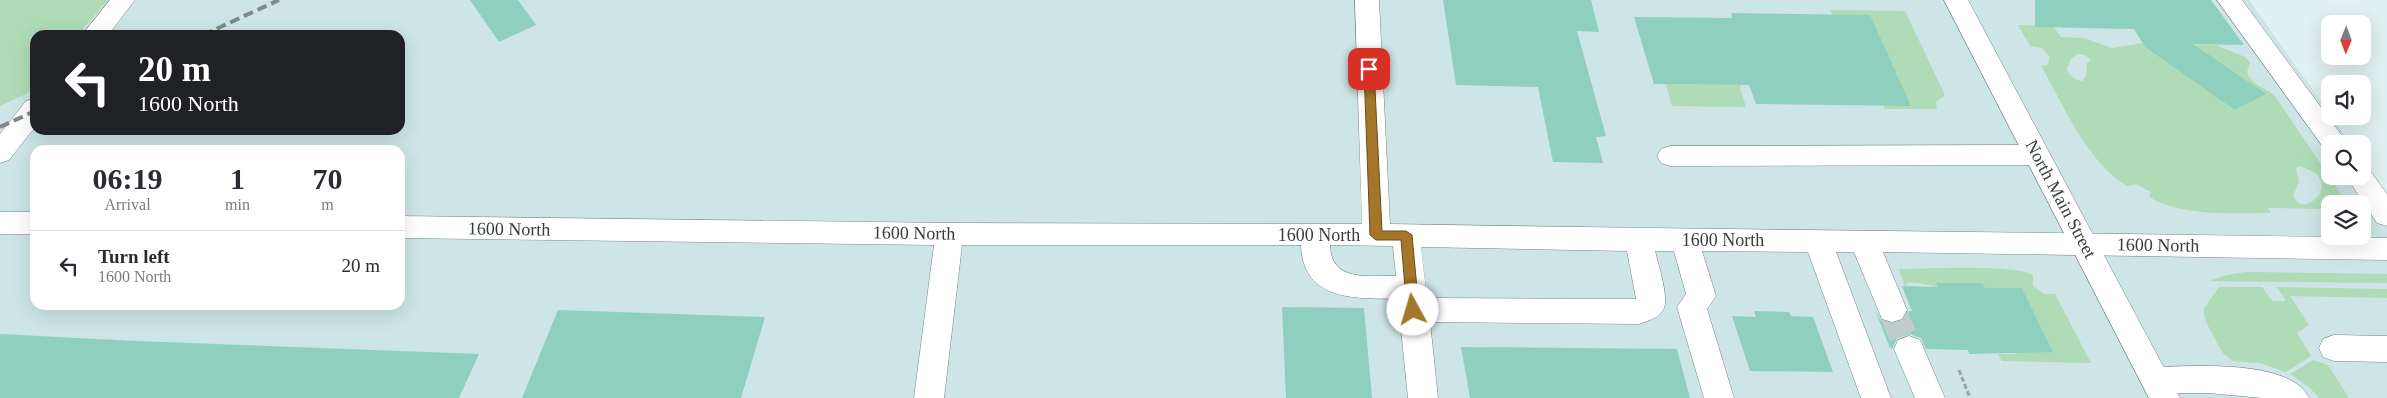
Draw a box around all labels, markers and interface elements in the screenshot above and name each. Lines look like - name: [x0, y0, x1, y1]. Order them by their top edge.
- north arrow: [2321, 15, 2371, 65]
- map controls: [2321, 15, 2371, 245]
- pin: [1348, 48, 1390, 90]
- icon: left: [55, 50, 120, 115]
- text: 20 m: [138, 50, 211, 89]
- icon: arrive: [1355, 55, 1383, 83]
- button: sound: [2321, 75, 2371, 125]
- text: 1600 North: [138, 91, 239, 116]
- button: search: [2321, 135, 2371, 185]
- street label: North Main Street: [2021, 136, 2101, 262]
- text: 06:19: [93, 162, 163, 195]
- text: 1: [230, 162, 245, 195]
- text: 70: [312, 162, 342, 195]
- button: layers: [2321, 195, 2371, 245]
- text: Arrival: [104, 196, 151, 213]
- text: min: [225, 196, 250, 213]
- text: m: [321, 196, 334, 213]
- street label: 1600 North: [468, 218, 550, 240]
- street label: 1600 North: [873, 222, 955, 244]
- street label: 1600 North: [1278, 225, 1360, 245]
- street label: 1600 North: [1682, 230, 1764, 250]
- street label: 1600 North: [2117, 234, 2199, 256]
- text: Turn left: [98, 246, 170, 267]
- icon: left: [55, 252, 83, 280]
- text: 20 m: [341, 255, 380, 276]
- text: 1600 North: [98, 268, 171, 285]
- position arrow: [1386, 283, 1438, 335]

